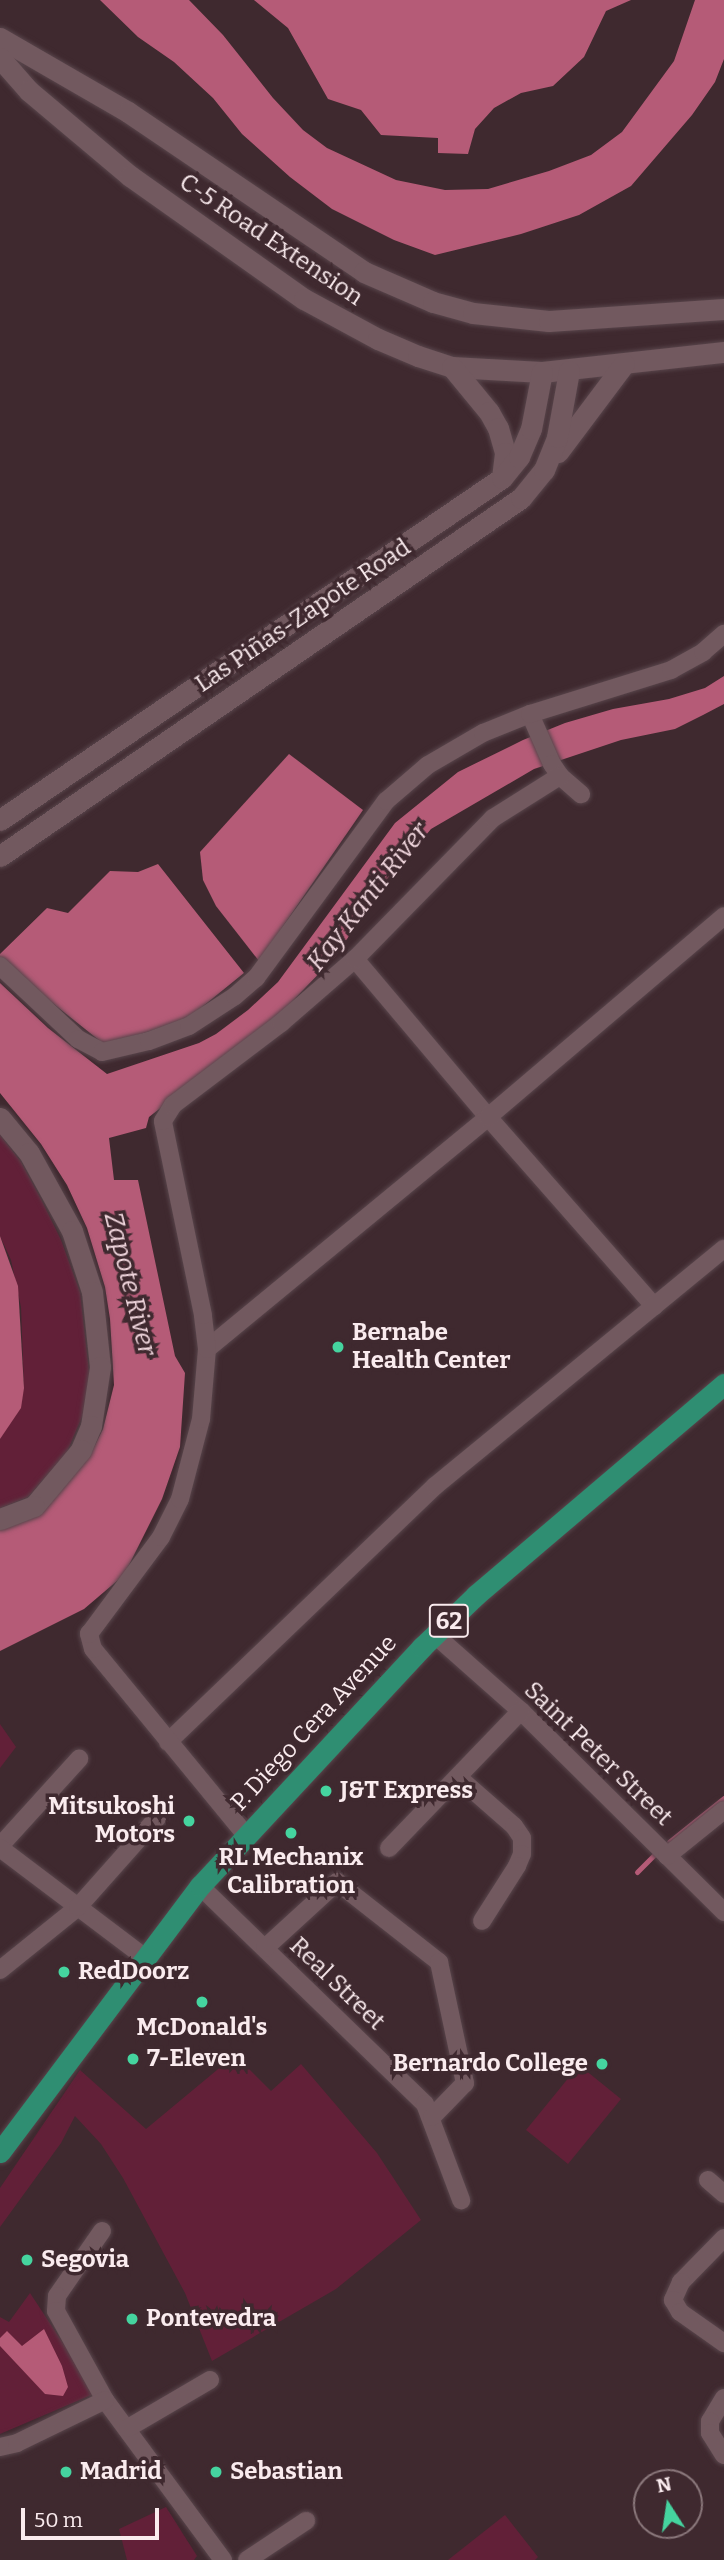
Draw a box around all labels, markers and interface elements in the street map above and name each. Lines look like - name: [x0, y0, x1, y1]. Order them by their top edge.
- street label: C-5 Road Extension: [174, 168, 368, 312]
- street label: Las Piñas-Zapote Road: [190, 533, 416, 699]
- water label: Kay Kanti River: [300, 817, 436, 977]
- water label: Zapote River: [97, 1209, 163, 1359]
- place label: Bernabe Health Center: [352, 1319, 510, 1375]
- marker: Bernabe Health Center: [330, 1339, 346, 1355]
- road number: 62: [428, 1602, 470, 1640]
- street label: P. Diego Cera Avenue: [225, 1629, 403, 1817]
- street label: Saint Peter Street: [518, 1676, 678, 1832]
- place label: J&T Express: [340, 1777, 473, 1805]
- marker: J&T Express: [318, 1783, 334, 1799]
- place label: Mitsukoshi Motors: [48, 1793, 175, 1849]
- marker: Mitsukoshi Motors: [181, 1813, 197, 1829]
- marker: RL Mechanix Calibration: [283, 1825, 299, 1841]
- place label: RL Mechanix Calibration: [218, 1844, 364, 1900]
- street label: Real Street: [283, 1932, 391, 2036]
- place label: RedDoorz: [78, 1958, 189, 1986]
- marker: RedDoorz: [56, 1964, 72, 1980]
- marker: McDonald's: [194, 1994, 210, 2010]
- place label: McDonald's: [137, 2014, 267, 2042]
- place label: 7-Eleven: [147, 2045, 246, 2073]
- place label: Bernardo College: [393, 2050, 588, 2078]
- marker: 7-Eleven: [125, 2051, 141, 2067]
- marker: Bernardo College: [594, 2056, 610, 2072]
- place label: Segovia: [41, 2246, 129, 2274]
- marker: Segovia: [19, 2252, 35, 2268]
- place label: Pontevedra: [146, 2305, 276, 2333]
- marker: Pontevedra: [124, 2311, 140, 2327]
- place label: Madrid: [80, 2458, 162, 2486]
- place label: Sebastian: [230, 2458, 343, 2486]
- marker: Madrid: [58, 2464, 74, 2480]
- marker: Sebastian: [208, 2464, 224, 2480]
- north arrow: [633, 2469, 703, 2539]
- text: N: [654, 2472, 674, 2498]
- scale bar: [24, 2494, 163, 2538]
- text: 50 m: [34, 2507, 83, 2533]

